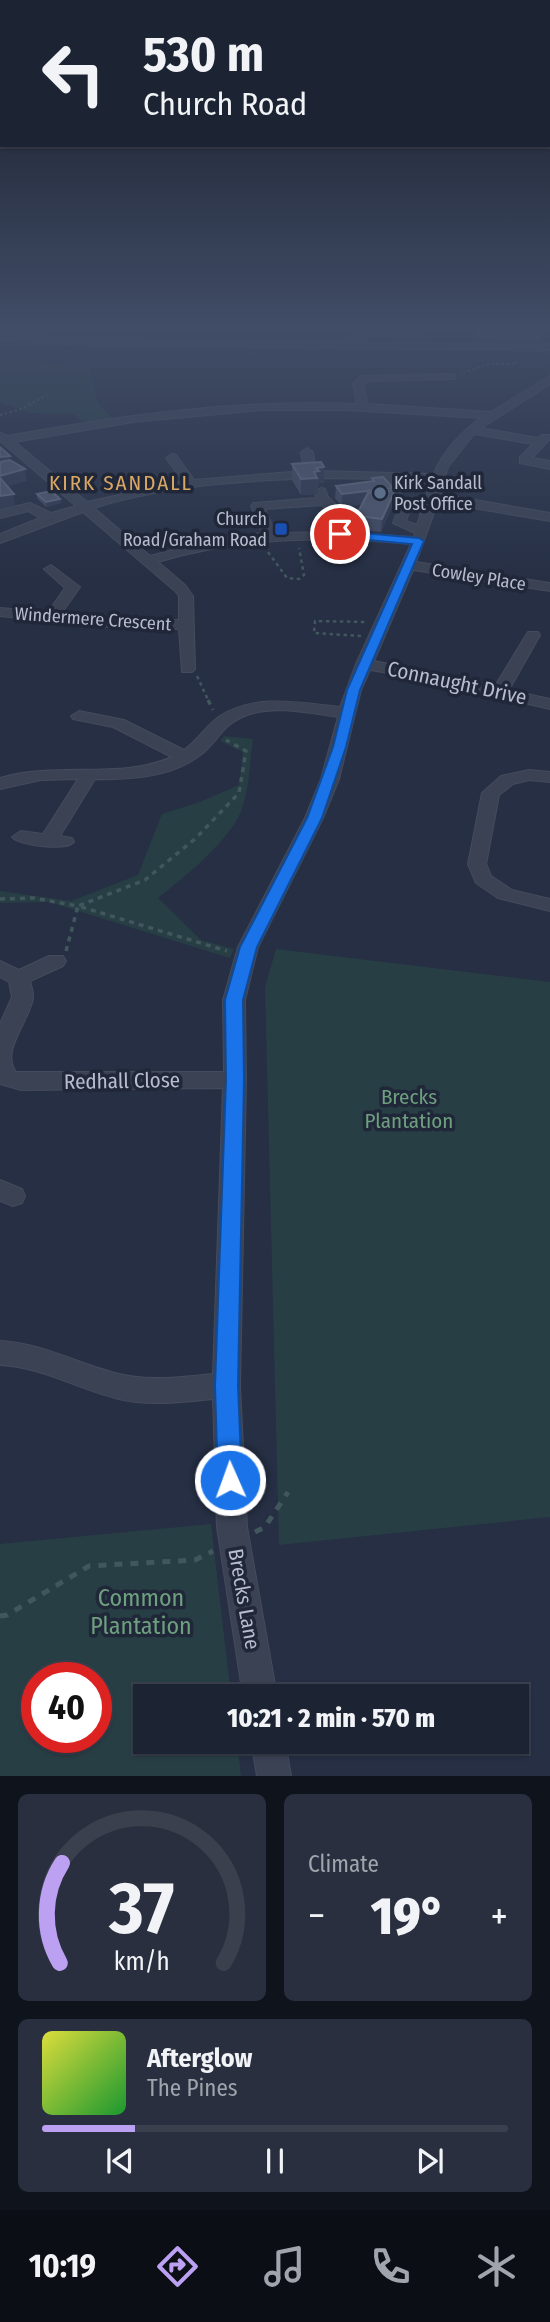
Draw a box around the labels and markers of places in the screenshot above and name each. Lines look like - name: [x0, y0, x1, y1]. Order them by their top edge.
- place label: Kirk Sandall Post Office: [394, 472, 482, 515]
- marker: Kirk Sandall Post Office: [372, 485, 388, 501]
- pin: [310, 504, 370, 564]
- place label: Church Road/Graham Road: [123, 508, 267, 551]
- marker: Church Road/Graham Road: [273, 521, 289, 537]

